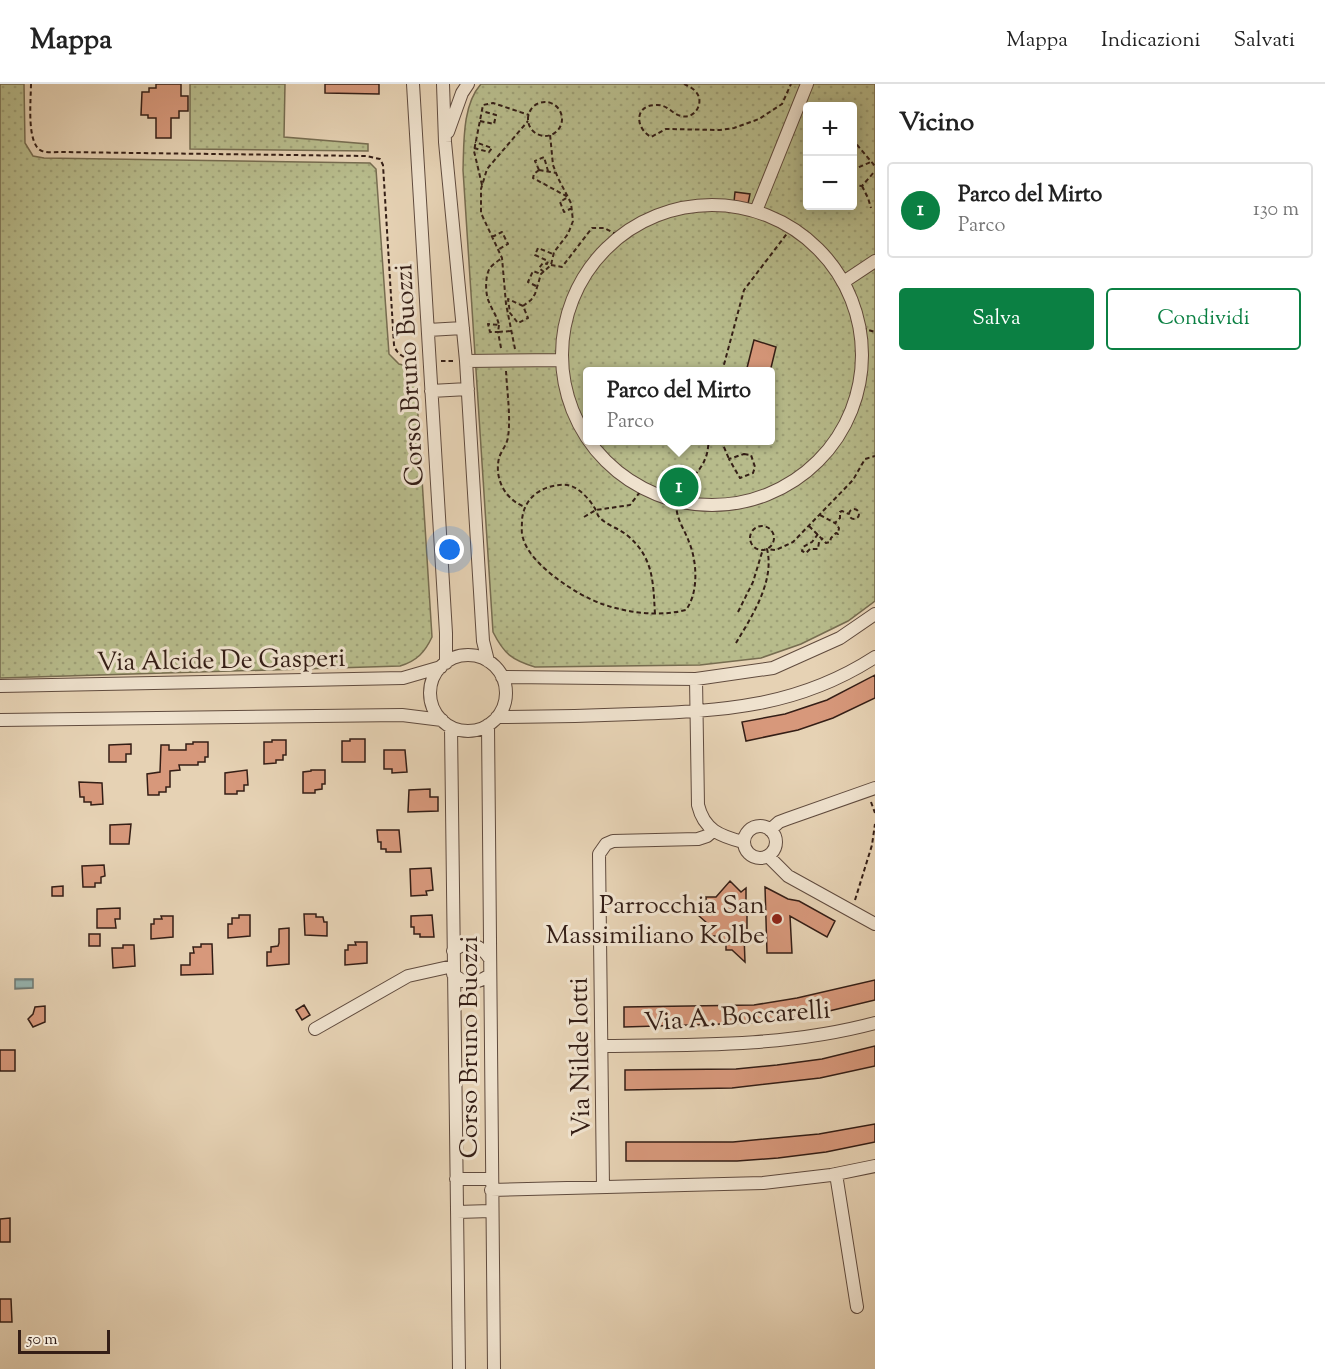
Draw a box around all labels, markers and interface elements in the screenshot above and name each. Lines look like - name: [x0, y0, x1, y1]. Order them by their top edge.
- text: Mappa: [30, 21, 112, 61]
- text: Mappa: [1006, 26, 1068, 56]
- text: Indicazioni: [1101, 26, 1201, 56]
- text: Salvati: [1234, 26, 1295, 56]
- map controls: [803, 102, 857, 210]
- button: +: [803, 102, 857, 156]
- text: Vicino: [899, 105, 974, 142]
- button: −: [803, 156, 857, 210]
- text: Parco del Mirto: [958, 180, 1102, 212]
- text: 1: [917, 196, 924, 225]
- text: 130 m: [1253, 196, 1299, 225]
- text: Parco: [958, 212, 1005, 241]
- street label: Corso Bruno Buozzi: [386, 263, 435, 487]
- button: Salva: [899, 288, 1094, 350]
- button: Condividi: [1106, 288, 1301, 350]
- popup: [583, 367, 775, 445]
- text: Parco del Mirto: [607, 376, 751, 408]
- text: Parco: [607, 408, 654, 437]
- pin: 1: [660, 464, 698, 510]
- your location: [435, 535, 464, 564]
- street label: Via Alcide De Gasperi: [96, 641, 346, 682]
- place label: Parrocchia San Massimiliano Kolbe: [545, 888, 765, 955]
- marker: Parrocchia San Massimiliano Kolbe: [770, 912, 784, 926]
- street label: Corso Bruno Buozzi: [452, 936, 489, 1158]
- street label: Via Nilde Iotti: [562, 977, 601, 1137]
- street label: Via A. Boccarelli: [643, 993, 832, 1042]
- scale bar: [18, 1327, 110, 1354]
- text: 50 m: [27, 1329, 58, 1352]

